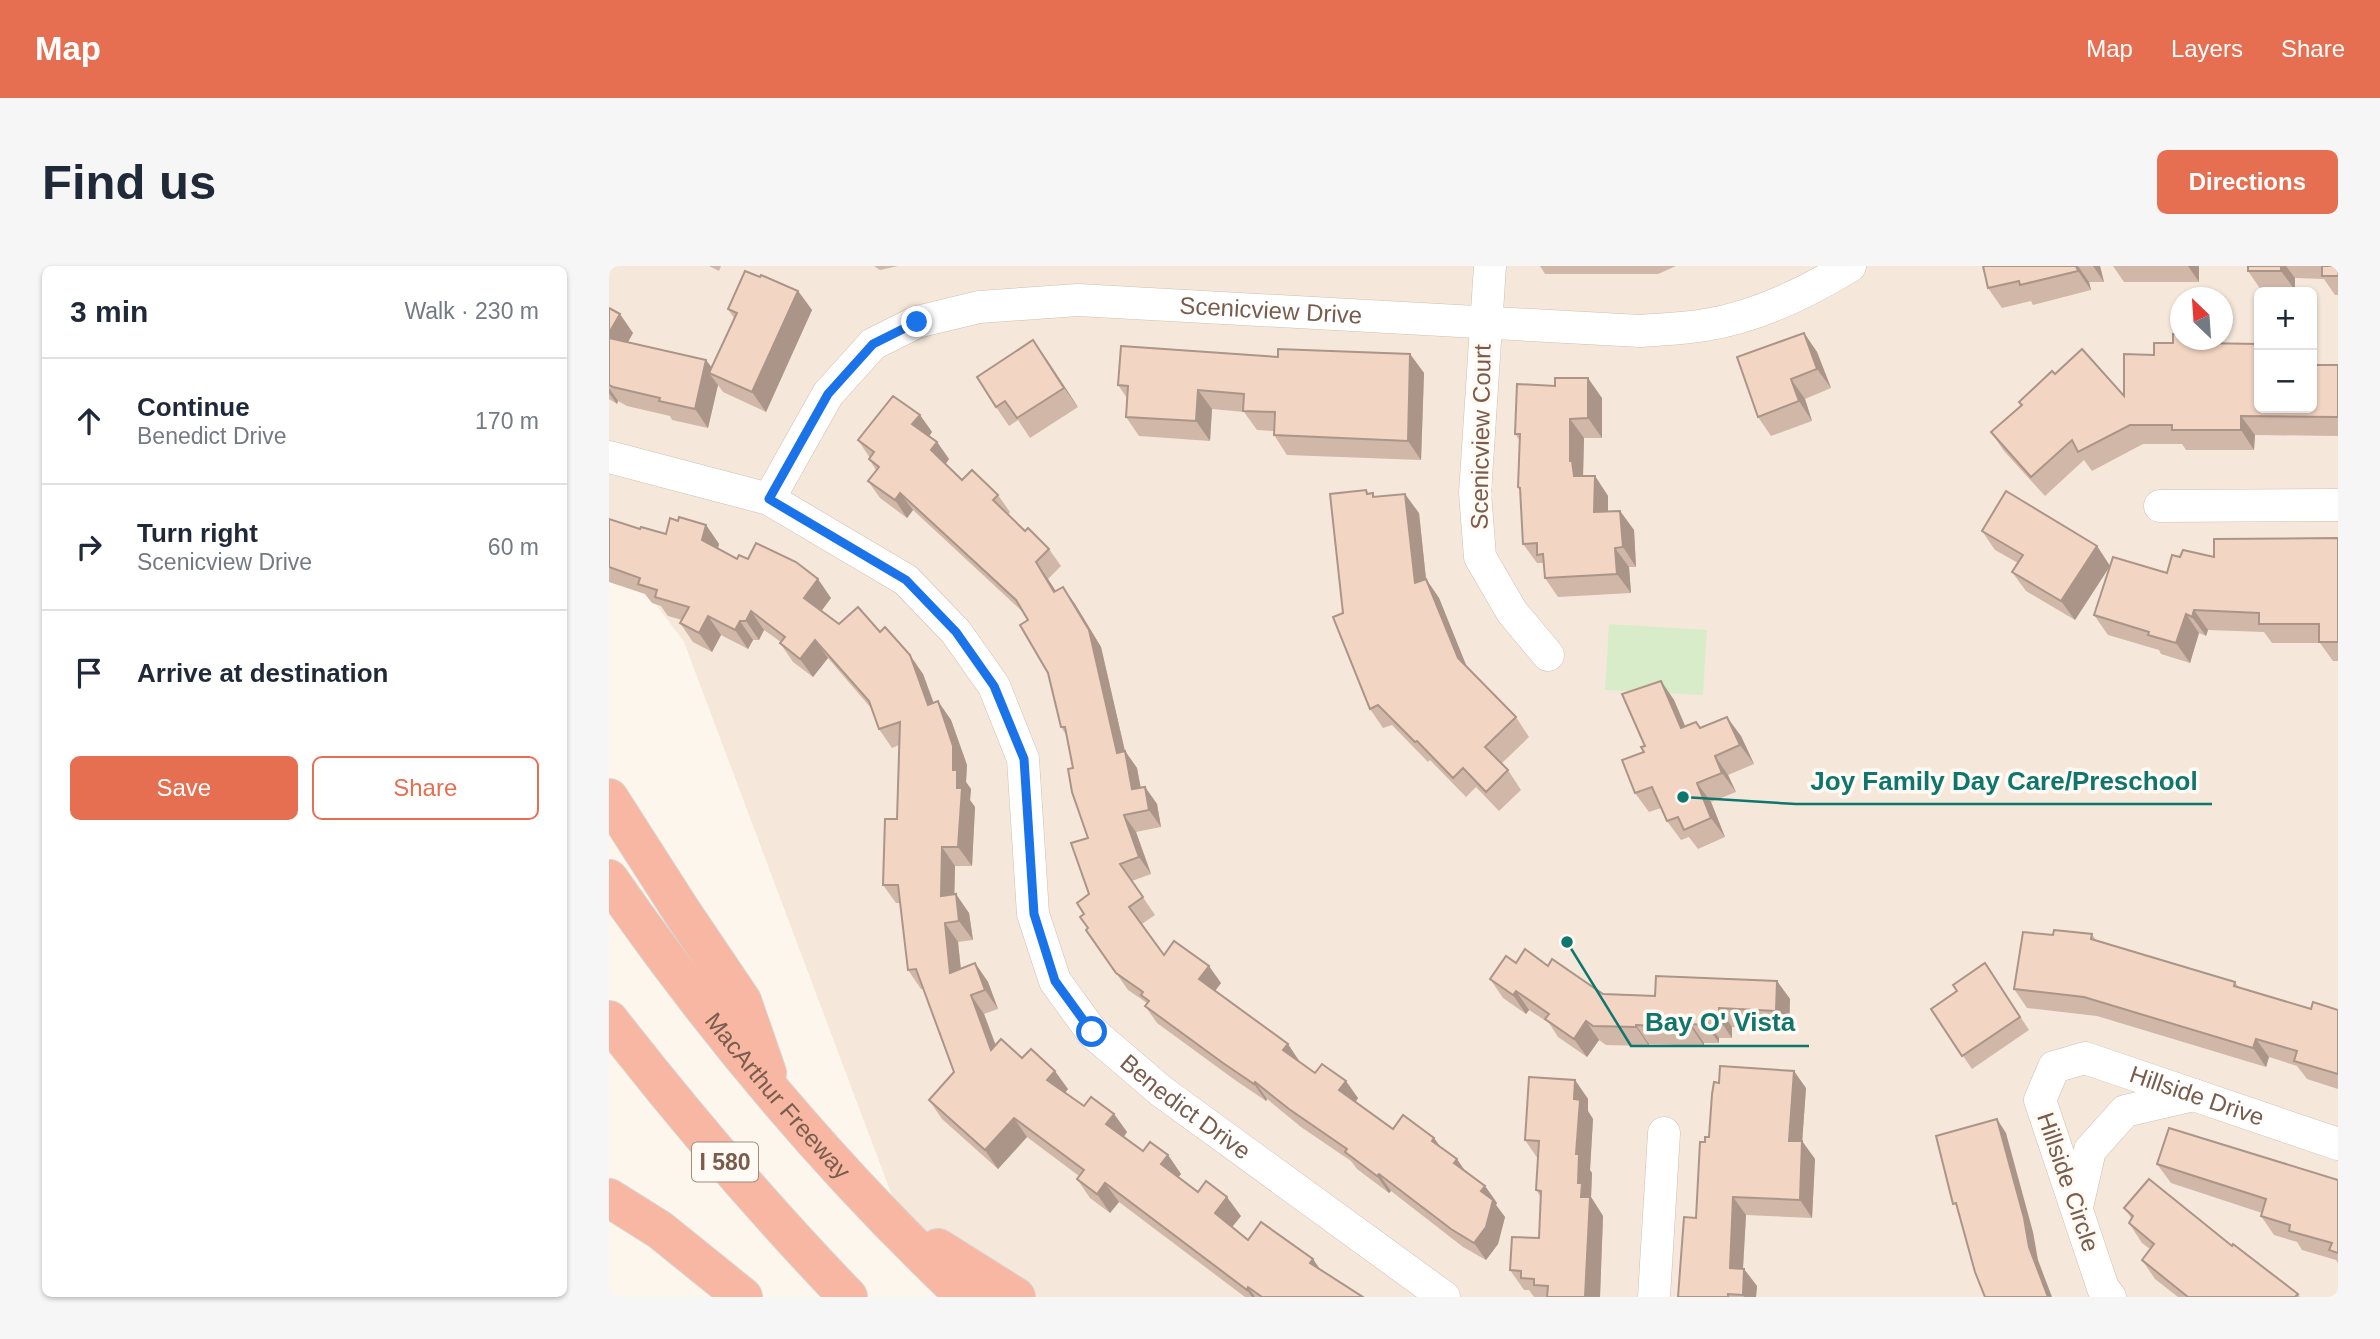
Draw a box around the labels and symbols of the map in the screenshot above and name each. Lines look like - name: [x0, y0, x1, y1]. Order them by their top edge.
- north arrow: [2170, 287, 2233, 350]
- street label: Scenicview Drive: [1179, 292, 1363, 329]
- route end: [901, 306, 932, 337]
- street label: Scenicview Court: [1465, 344, 1496, 530]
- callout: Joy Family Day Care/Preschool: [1796, 757, 2212, 804]
- text: Joy Family Day Care/Preschool: [1810, 766, 2198, 796]
- callout: Bay O' Vista: [1631, 999, 1809, 1046]
- street label: MacArthur Freeway: [700, 1007, 856, 1184]
- text: Bay O' Vista: [1645, 1007, 1796, 1037]
- route start: [1076, 1016, 1107, 1047]
- street label: Benedict Drive: [1115, 1049, 1256, 1165]
- street label: Hillside Drive: [2126, 1060, 2268, 1131]
- street label: Hillside Circle: [2032, 1109, 2105, 1255]
- road number: I 580: [692, 1142, 758, 1182]

